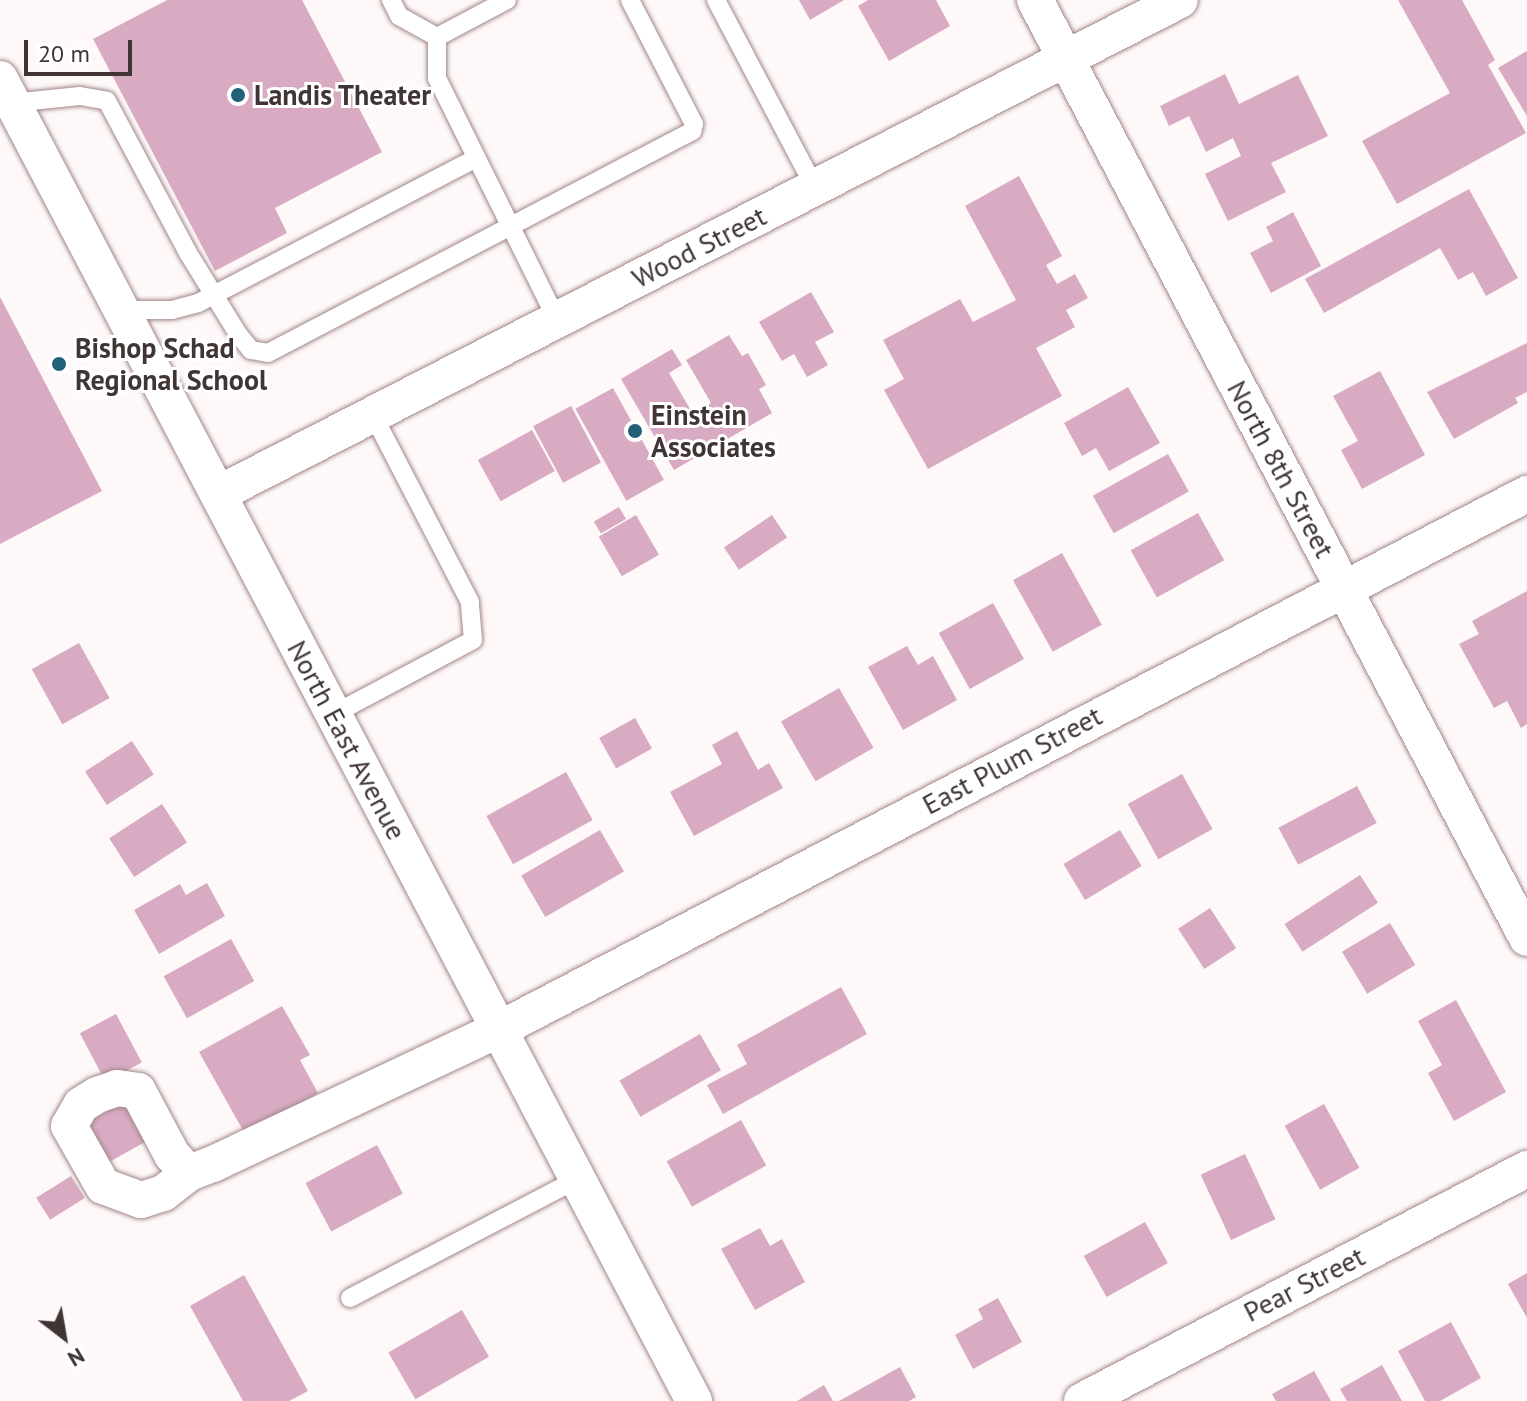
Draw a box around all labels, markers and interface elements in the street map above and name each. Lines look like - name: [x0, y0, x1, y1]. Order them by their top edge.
- scale bar: [28, 24, 136, 74]
- text: 20 m: [38, 38, 90, 69]
- place label: Landis Theater: [254, 78, 432, 112]
- marker: Landis Theater: [229, 86, 247, 104]
- street label: Wood Street: [626, 199, 772, 295]
- place label: Bishop Schad Regional School: [75, 331, 267, 397]
- marker: Bishop Schad Regional School: [50, 355, 68, 373]
- street label: North 8th Street: [1220, 375, 1342, 563]
- place label: Einstein Associates: [651, 398, 776, 464]
- marker: Einstein Associates: [626, 422, 644, 440]
- street label: North East Avenue: [280, 634, 414, 846]
- street label: East Plum Street: [917, 699, 1107, 821]
- street label: Pear Street: [1238, 1239, 1370, 1329]
- north arrow: [24, 1297, 104, 1377]
- text: N: [63, 1342, 90, 1373]

